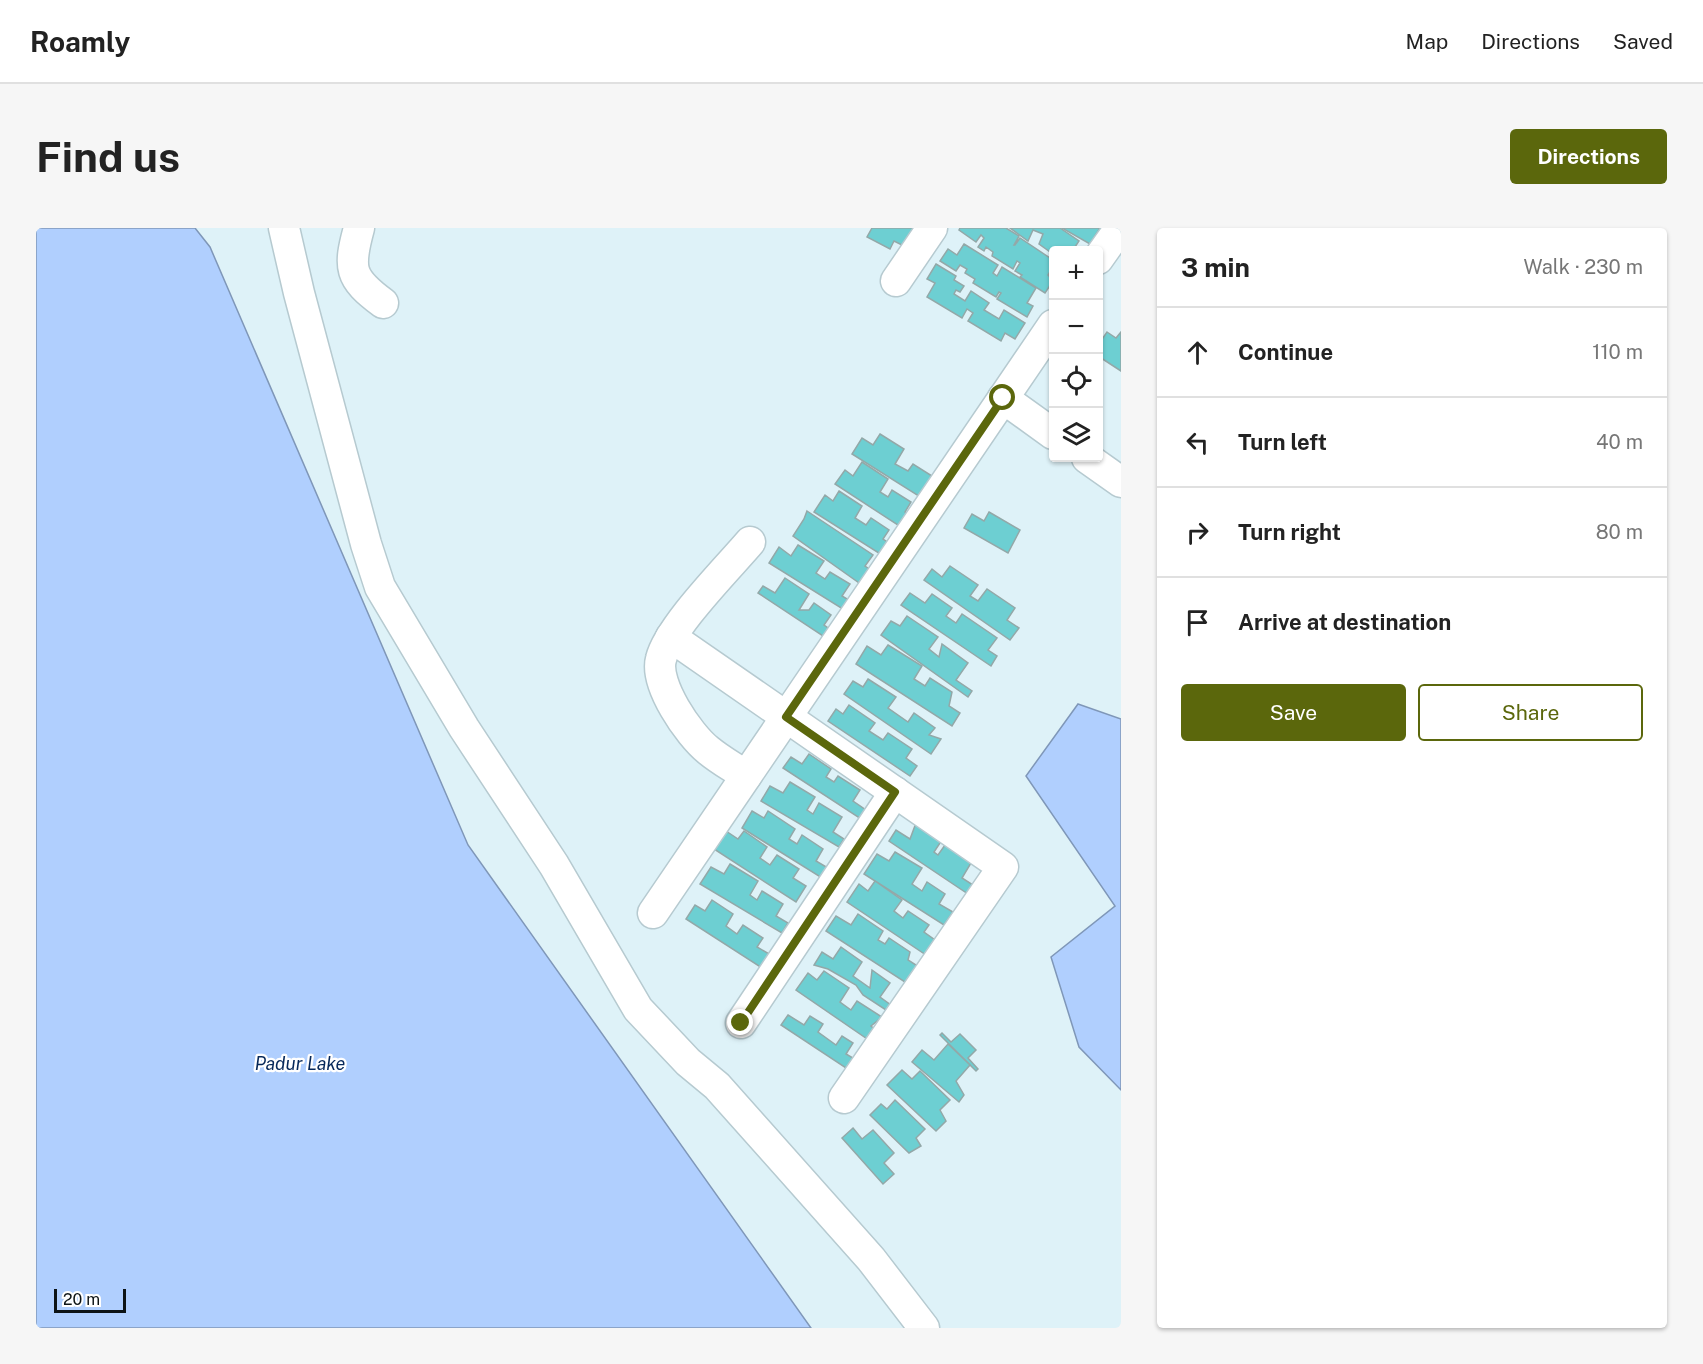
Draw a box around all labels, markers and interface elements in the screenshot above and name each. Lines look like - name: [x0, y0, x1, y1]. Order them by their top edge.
- text: Roamly: [30, 25, 130, 58]
- text: Map: [1406, 29, 1448, 54]
- text: Directions: [1481, 29, 1580, 54]
- text: Saved: [1613, 29, 1673, 54]
- button: Directions: [1510, 129, 1667, 184]
- text: Find us: [36, 132, 180, 181]
- map controls: [1049, 246, 1103, 462]
- button: +: [1049, 246, 1103, 300]
- text: 3 min: [1181, 252, 1250, 283]
- text: Walk · 230 m: [1524, 255, 1643, 279]
- button: −: [1049, 300, 1103, 354]
- icon: ahead: [1181, 336, 1214, 369]
- text: Continue: [1238, 339, 1333, 365]
- text: 110 m: [1592, 340, 1643, 364]
- button: locate: [1049, 354, 1103, 408]
- route start: [989, 384, 1015, 410]
- button: layers: [1049, 408, 1103, 462]
- icon: left: [1181, 426, 1214, 459]
- text: Turn left: [1238, 429, 1327, 455]
- text: 40 m: [1596, 430, 1643, 454]
- icon: right: [1181, 516, 1214, 549]
- text: Turn right: [1238, 519, 1341, 545]
- text: 80 m: [1596, 520, 1643, 544]
- icon: arrive: [1181, 606, 1214, 639]
- text: Arrive at destination: [1238, 609, 1451, 635]
- button: Save: [1181, 684, 1406, 741]
- button: Share: [1418, 684, 1643, 741]
- route end: [727, 1009, 753, 1035]
- water label: Padur Lake: [255, 1053, 346, 1074]
- scale bar: [54, 1286, 126, 1314]
- text: 20 m: [63, 1290, 100, 1309]

